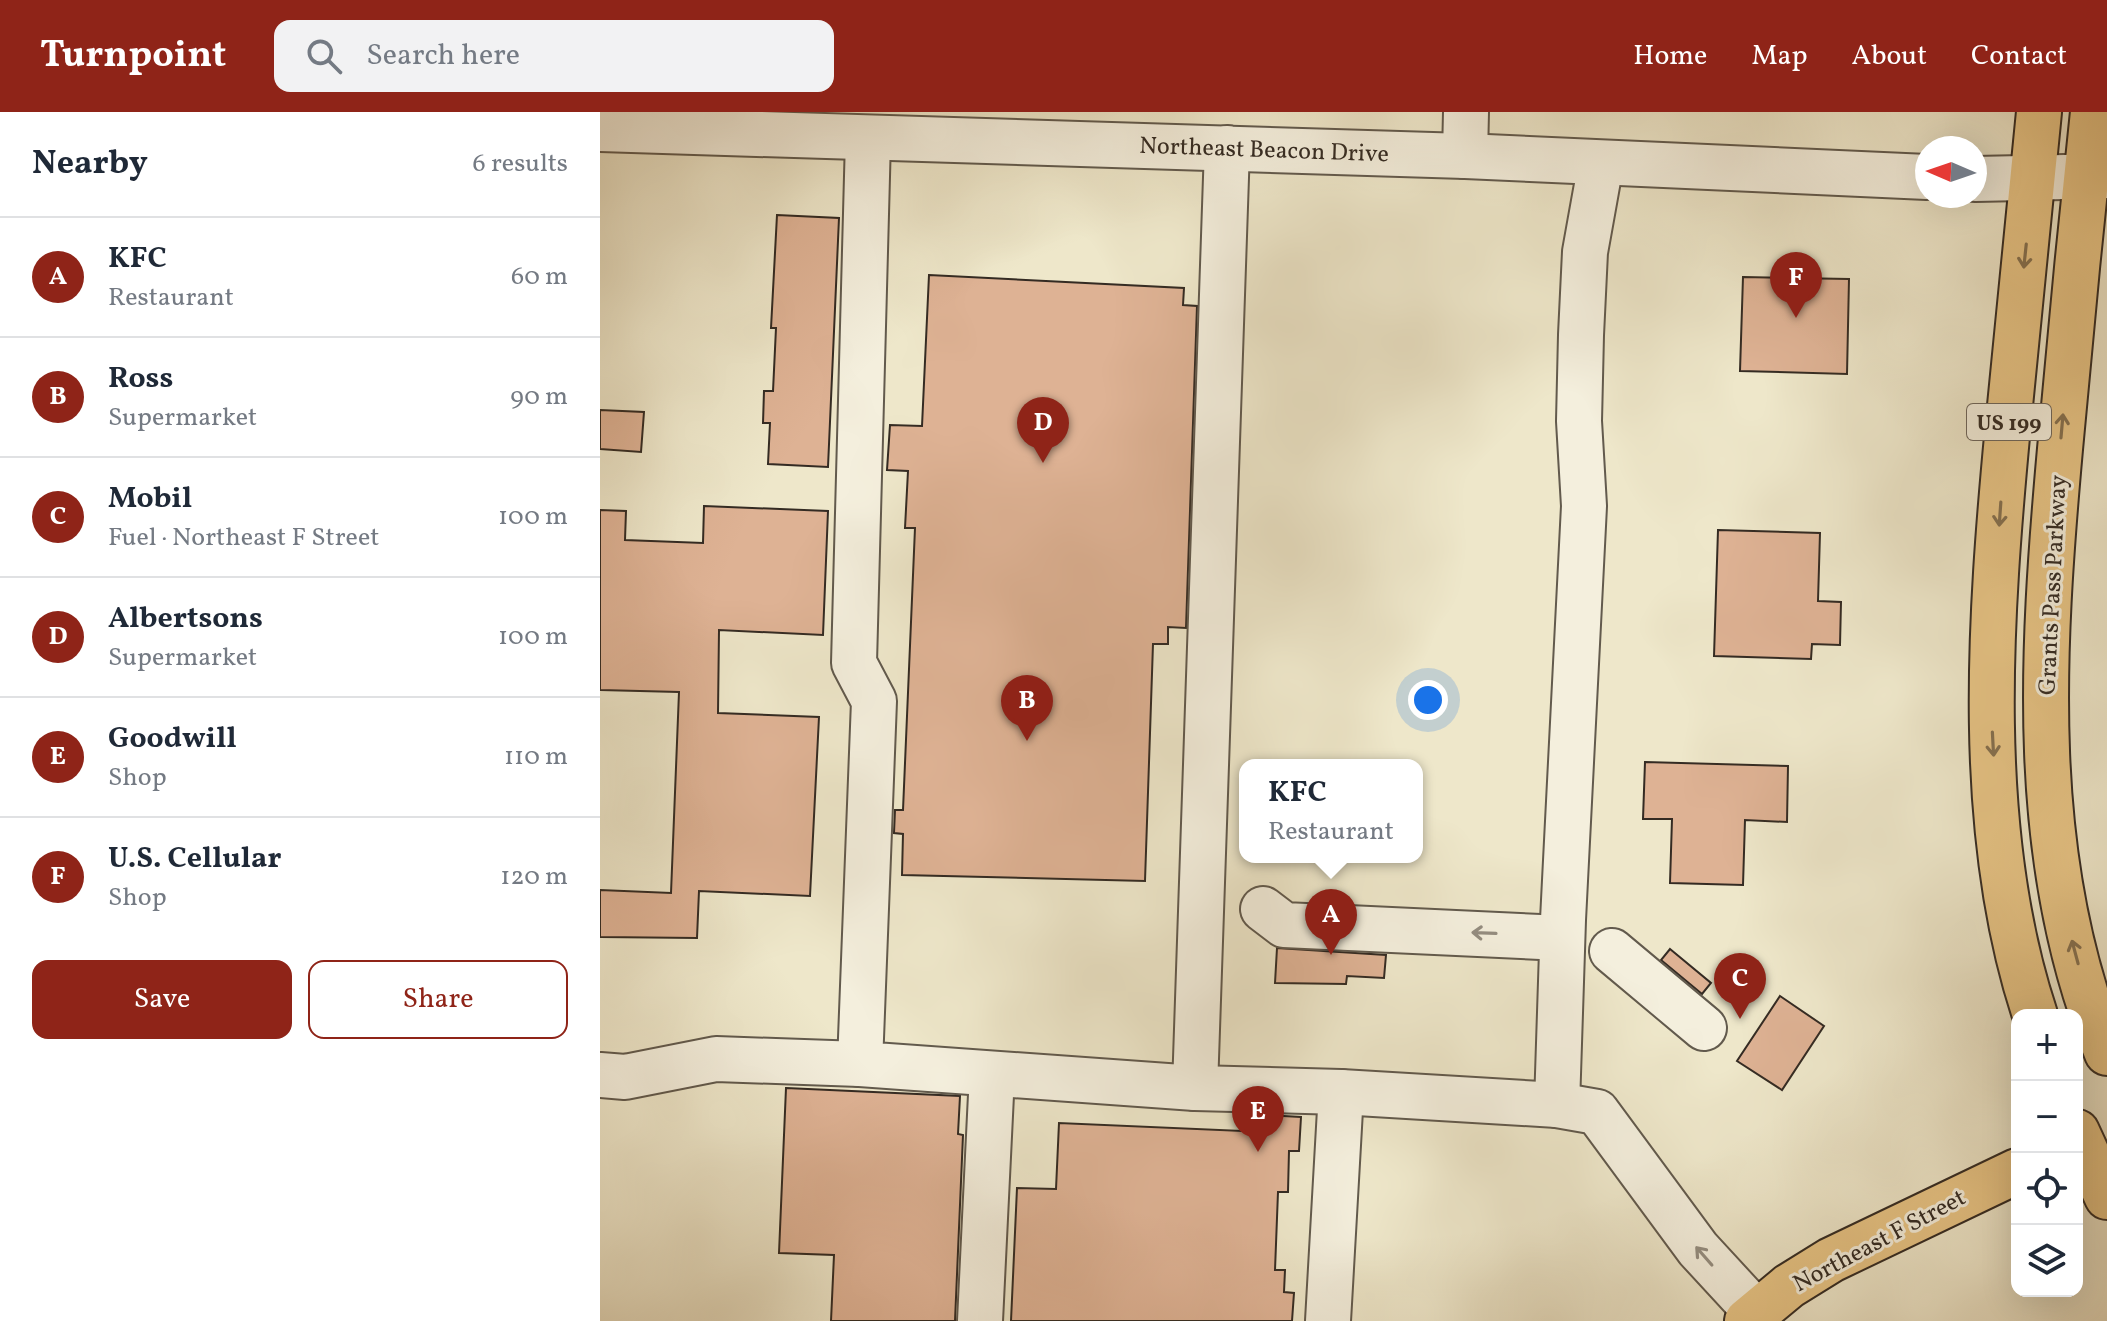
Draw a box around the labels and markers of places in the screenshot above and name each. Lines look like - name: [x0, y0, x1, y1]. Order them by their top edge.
- pin: F: [1770, 252, 1822, 318]
- pin: D: [1017, 397, 1069, 463]
- pin: B: [1001, 675, 1053, 741]
- pin: A: [1305, 889, 1357, 955]
- pin: C: [1714, 953, 1766, 1019]
- pin: E: [1232, 1086, 1284, 1152]

